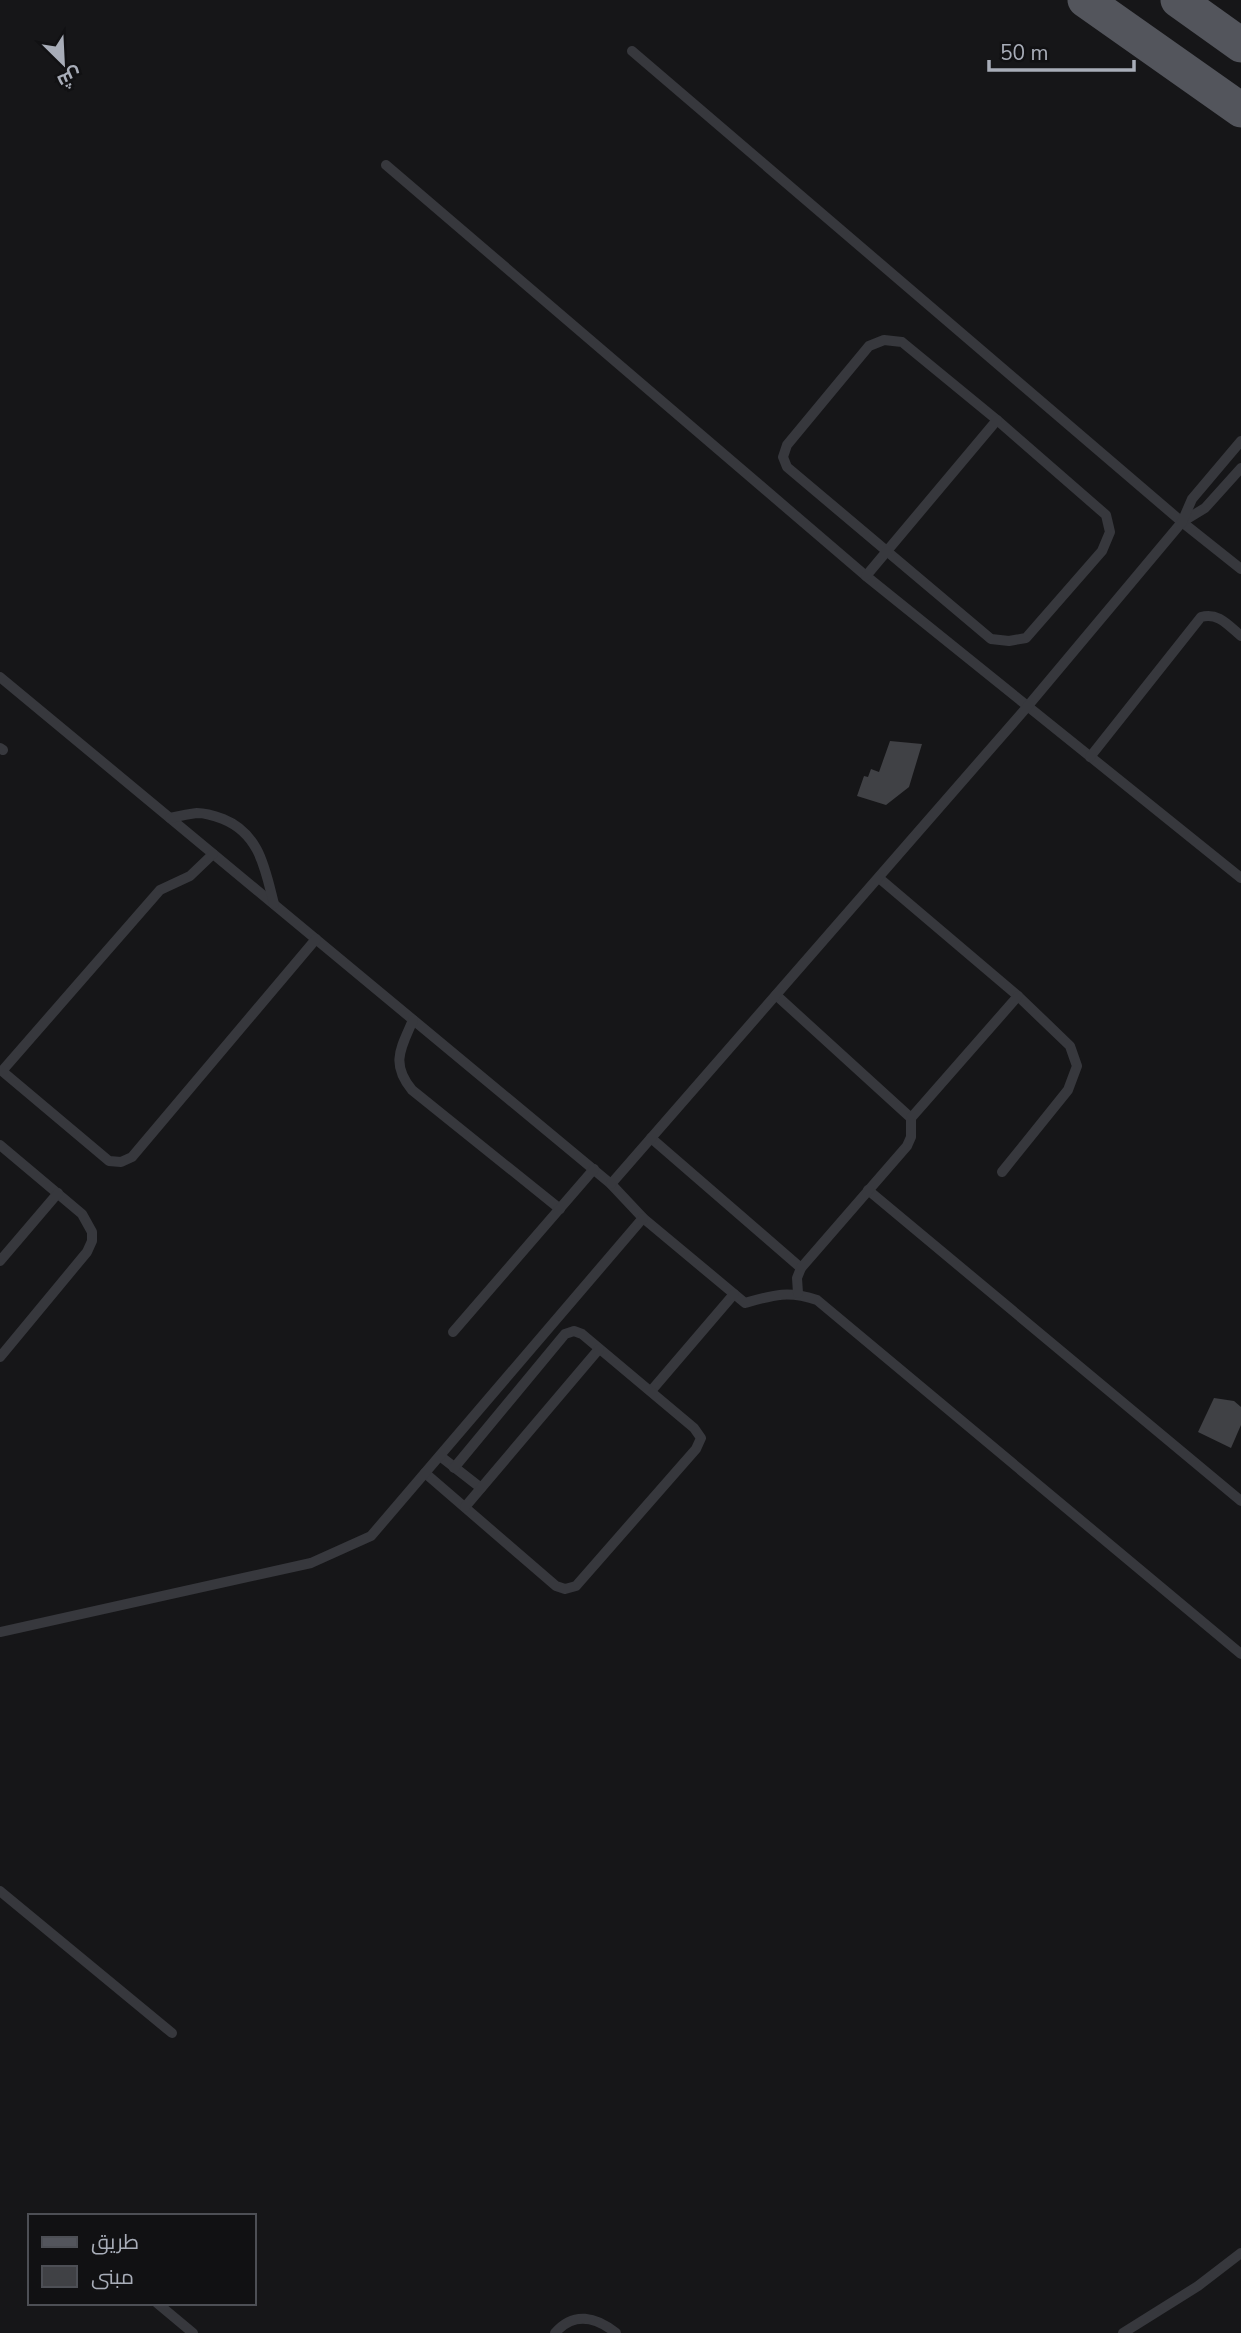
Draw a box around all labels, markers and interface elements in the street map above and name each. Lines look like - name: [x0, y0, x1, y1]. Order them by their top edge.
- north arrow: [28, 28, 98, 98]
- scale bar: [989, 28, 1134, 72]
- text: 50 m: [1000, 39, 1049, 67]
- text: ش: [53, 61, 86, 94]
- legend: [28, 2214, 256, 2305]
- text: طريق: [91, 2228, 139, 2256]
- text: مبنى: [91, 2263, 134, 2291]

